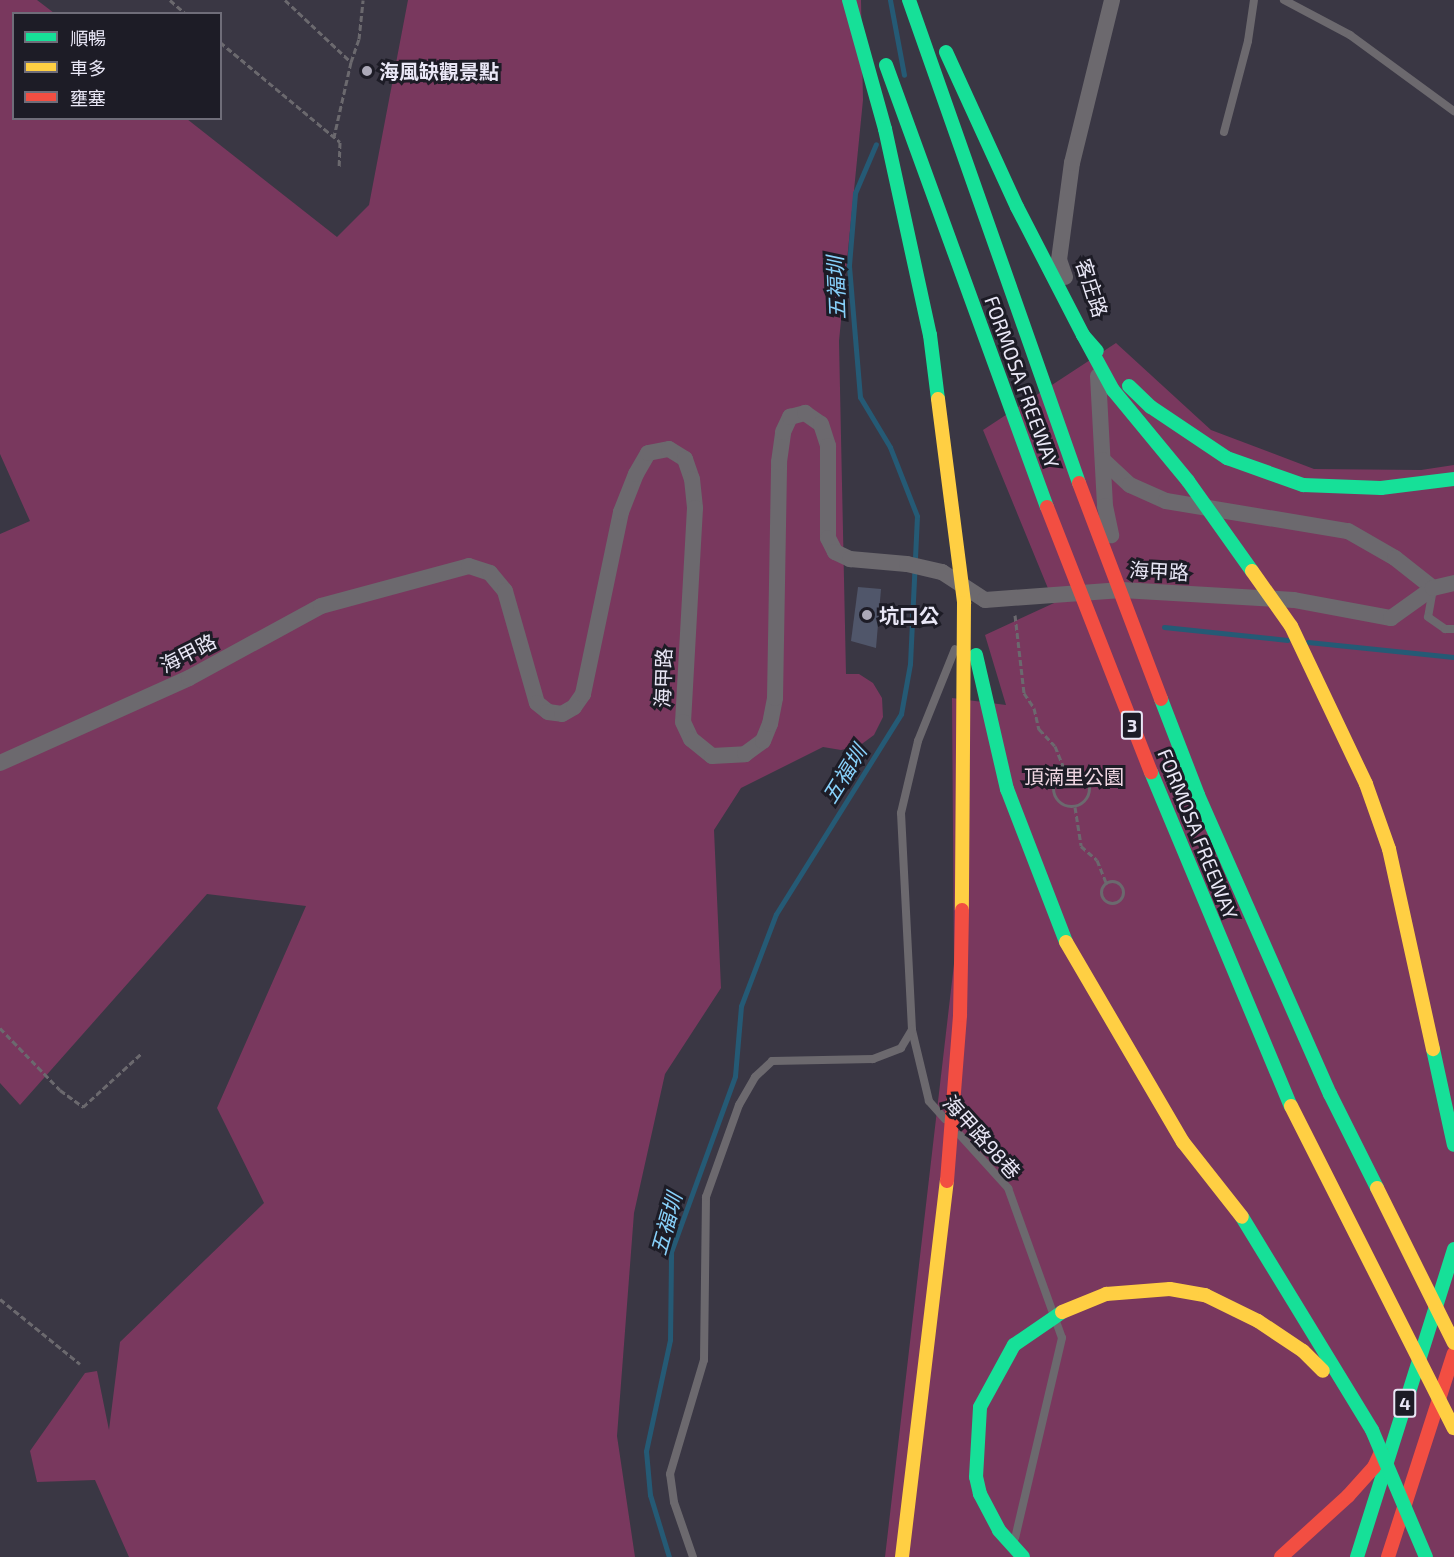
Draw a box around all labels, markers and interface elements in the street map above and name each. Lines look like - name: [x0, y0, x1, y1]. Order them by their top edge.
- legend: [12, 12, 222, 120]
- text: 順暢: [70, 27, 106, 49]
- text: 車多: [70, 57, 106, 79]
- place label: 海風缺觀景點: [379, 59, 499, 83]
- marker: 海風缺觀景點: [360, 64, 374, 78]
- text: 壅塞: [70, 87, 106, 109]
- water label: 五福圳: [822, 256, 850, 320]
- street label: 客庄路: [1071, 256, 1113, 320]
- street label: FORMOSA FREEWAY: [980, 292, 1064, 472]
- street label: 海甲路: [1128, 557, 1190, 585]
- place label: 坑口公: [879, 603, 939, 627]
- marker: 坑口公: [860, 608, 874, 622]
- street label: 海甲路: [156, 629, 220, 677]
- street label: 海甲路: [650, 648, 676, 708]
- road number: 3: [1120, 710, 1144, 740]
- water label: 五福圳: [817, 741, 871, 807]
- street label: FORMOSA FREEWAY: [1153, 745, 1243, 923]
- park label: 頂湳里公園: [1024, 764, 1124, 788]
- street label: 海甲路98巷: [938, 1090, 1026, 1184]
- water label: 五福圳: [645, 1190, 687, 1258]
- road number: 4: [1393, 1388, 1417, 1418]

